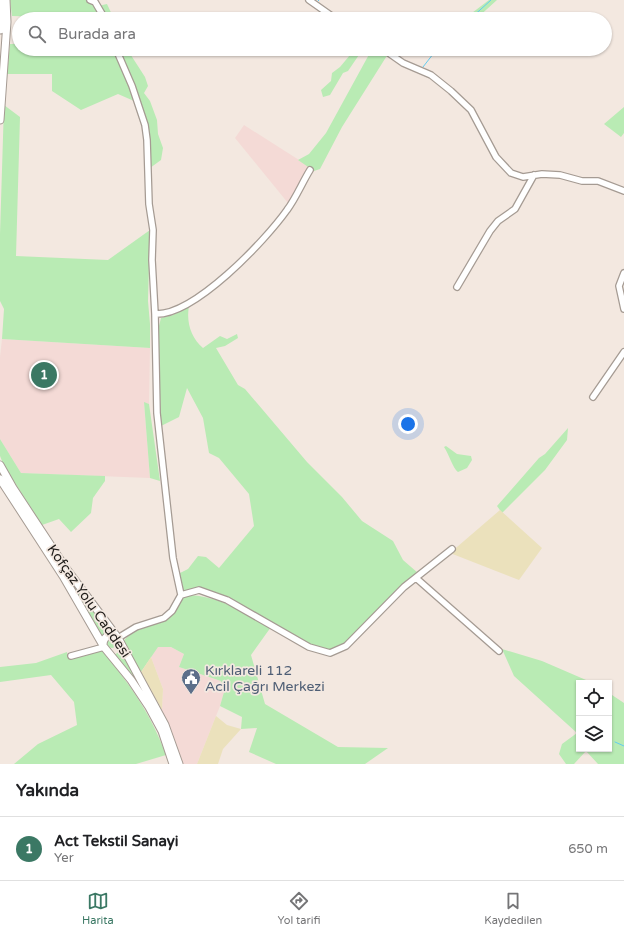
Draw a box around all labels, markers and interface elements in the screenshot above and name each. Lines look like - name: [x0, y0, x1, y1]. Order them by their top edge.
- search box: [12, 12, 612, 56]
- icon: search: [26, 23, 48, 45]
- text: Burada ara: [58, 25, 136, 43]
- pin: 1: [31, 360, 57, 390]
- your location: [398, 414, 418, 434]
- street label: Kofçaz Yolu Caddesi: [44, 541, 134, 661]
- place label: Kırklareli 112 Acil Çağrı Merkezi: [205, 662, 325, 695]
- public building icon: Kırklareli 112 Acil Çağrı Merkezi: [180, 667, 202, 695]
- map controls: [576, 680, 612, 752]
- button: locate: [576, 680, 612, 716]
- button: layers: [576, 716, 612, 752]
- text: Yakında: [16, 780, 79, 801]
- text: Act Tekstil Sanayi: [54, 832, 179, 850]
- text: 1: [25, 841, 33, 857]
- text: 650 m: [568, 841, 608, 857]
- text: Yer: [54, 850, 74, 866]
- tab: Harita: [82, 890, 114, 927]
- tab: Yol tarifi: [278, 890, 320, 927]
- tab: Kaydedilen: [484, 890, 542, 927]

